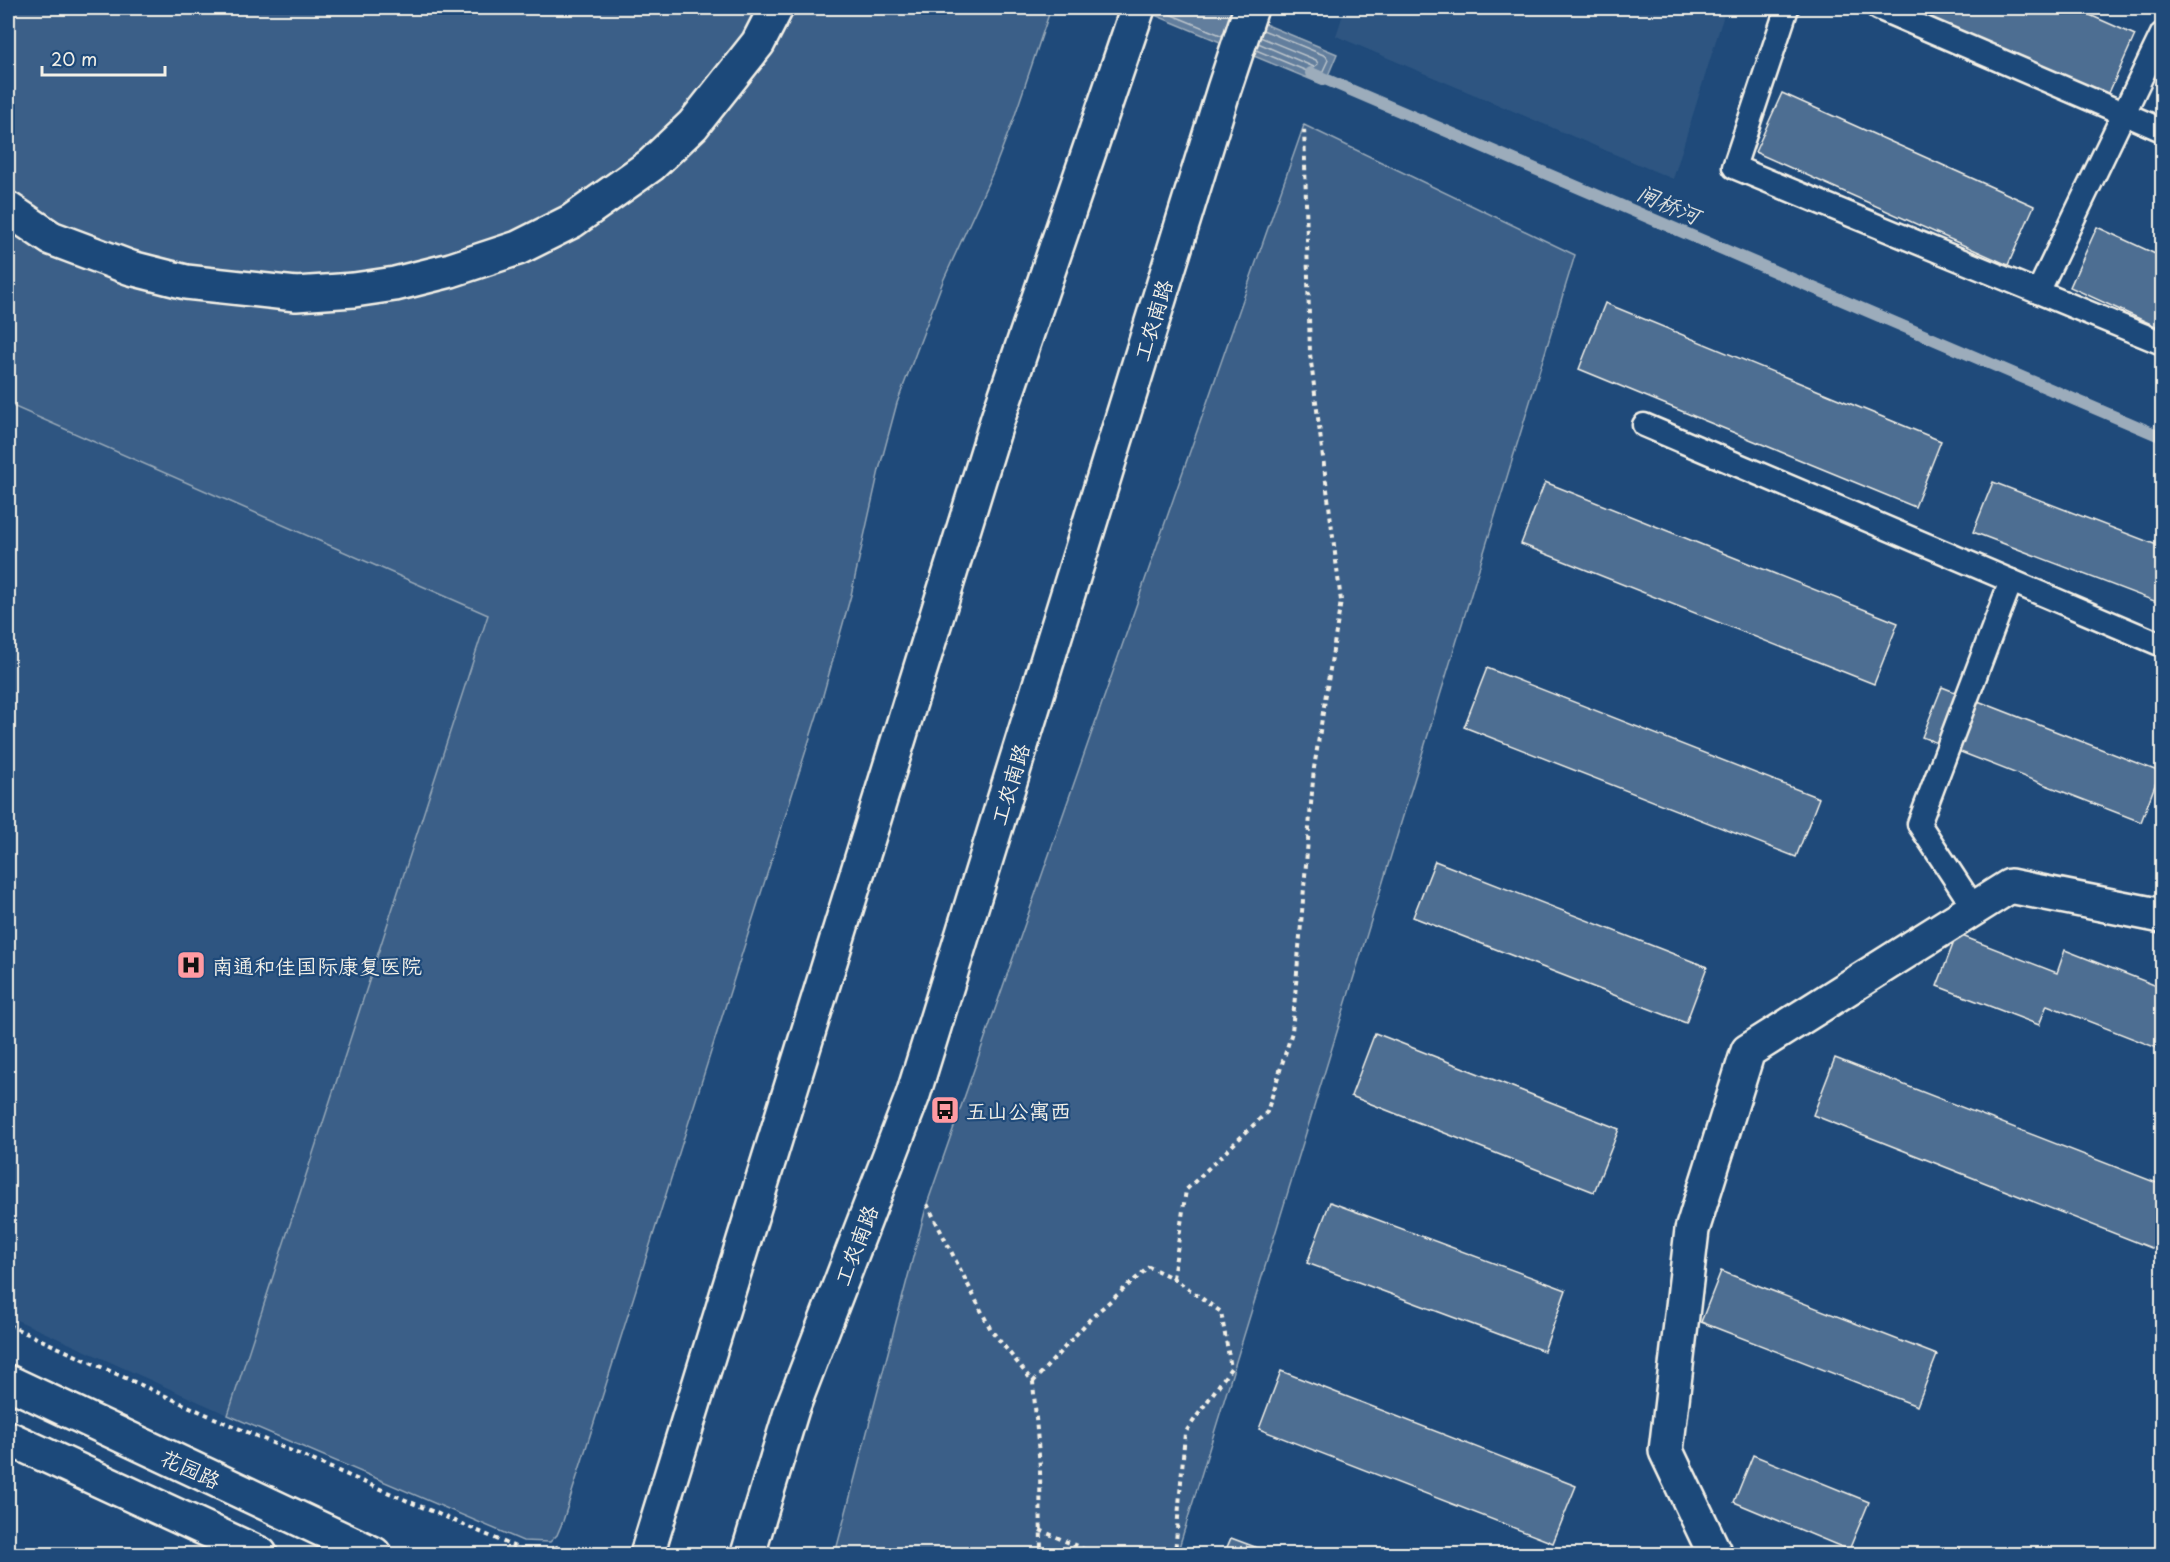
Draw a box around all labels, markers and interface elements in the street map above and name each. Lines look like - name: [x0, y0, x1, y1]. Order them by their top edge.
- scale bar: [42, 39, 165, 77]
- text: 20 m: [51, 45, 97, 72]
- water label: 闸桥河: [1632, 175, 1709, 232]
- street label: 工农南路: [1124, 275, 1180, 365]
- street label: 工农南路: [981, 739, 1037, 829]
- hospital icon: 南通和佳国际康复医院: [175, 949, 207, 981]
- place label: 南通和佳国际康复医院: [212, 949, 422, 981]
- bus stop icon: 五山公寓西: [929, 1094, 961, 1126]
- place label: 五山公寓西: [966, 1094, 1071, 1126]
- street label: 工农南路: [825, 1200, 885, 1290]
- street label: 花园路: [156, 1440, 226, 1496]

